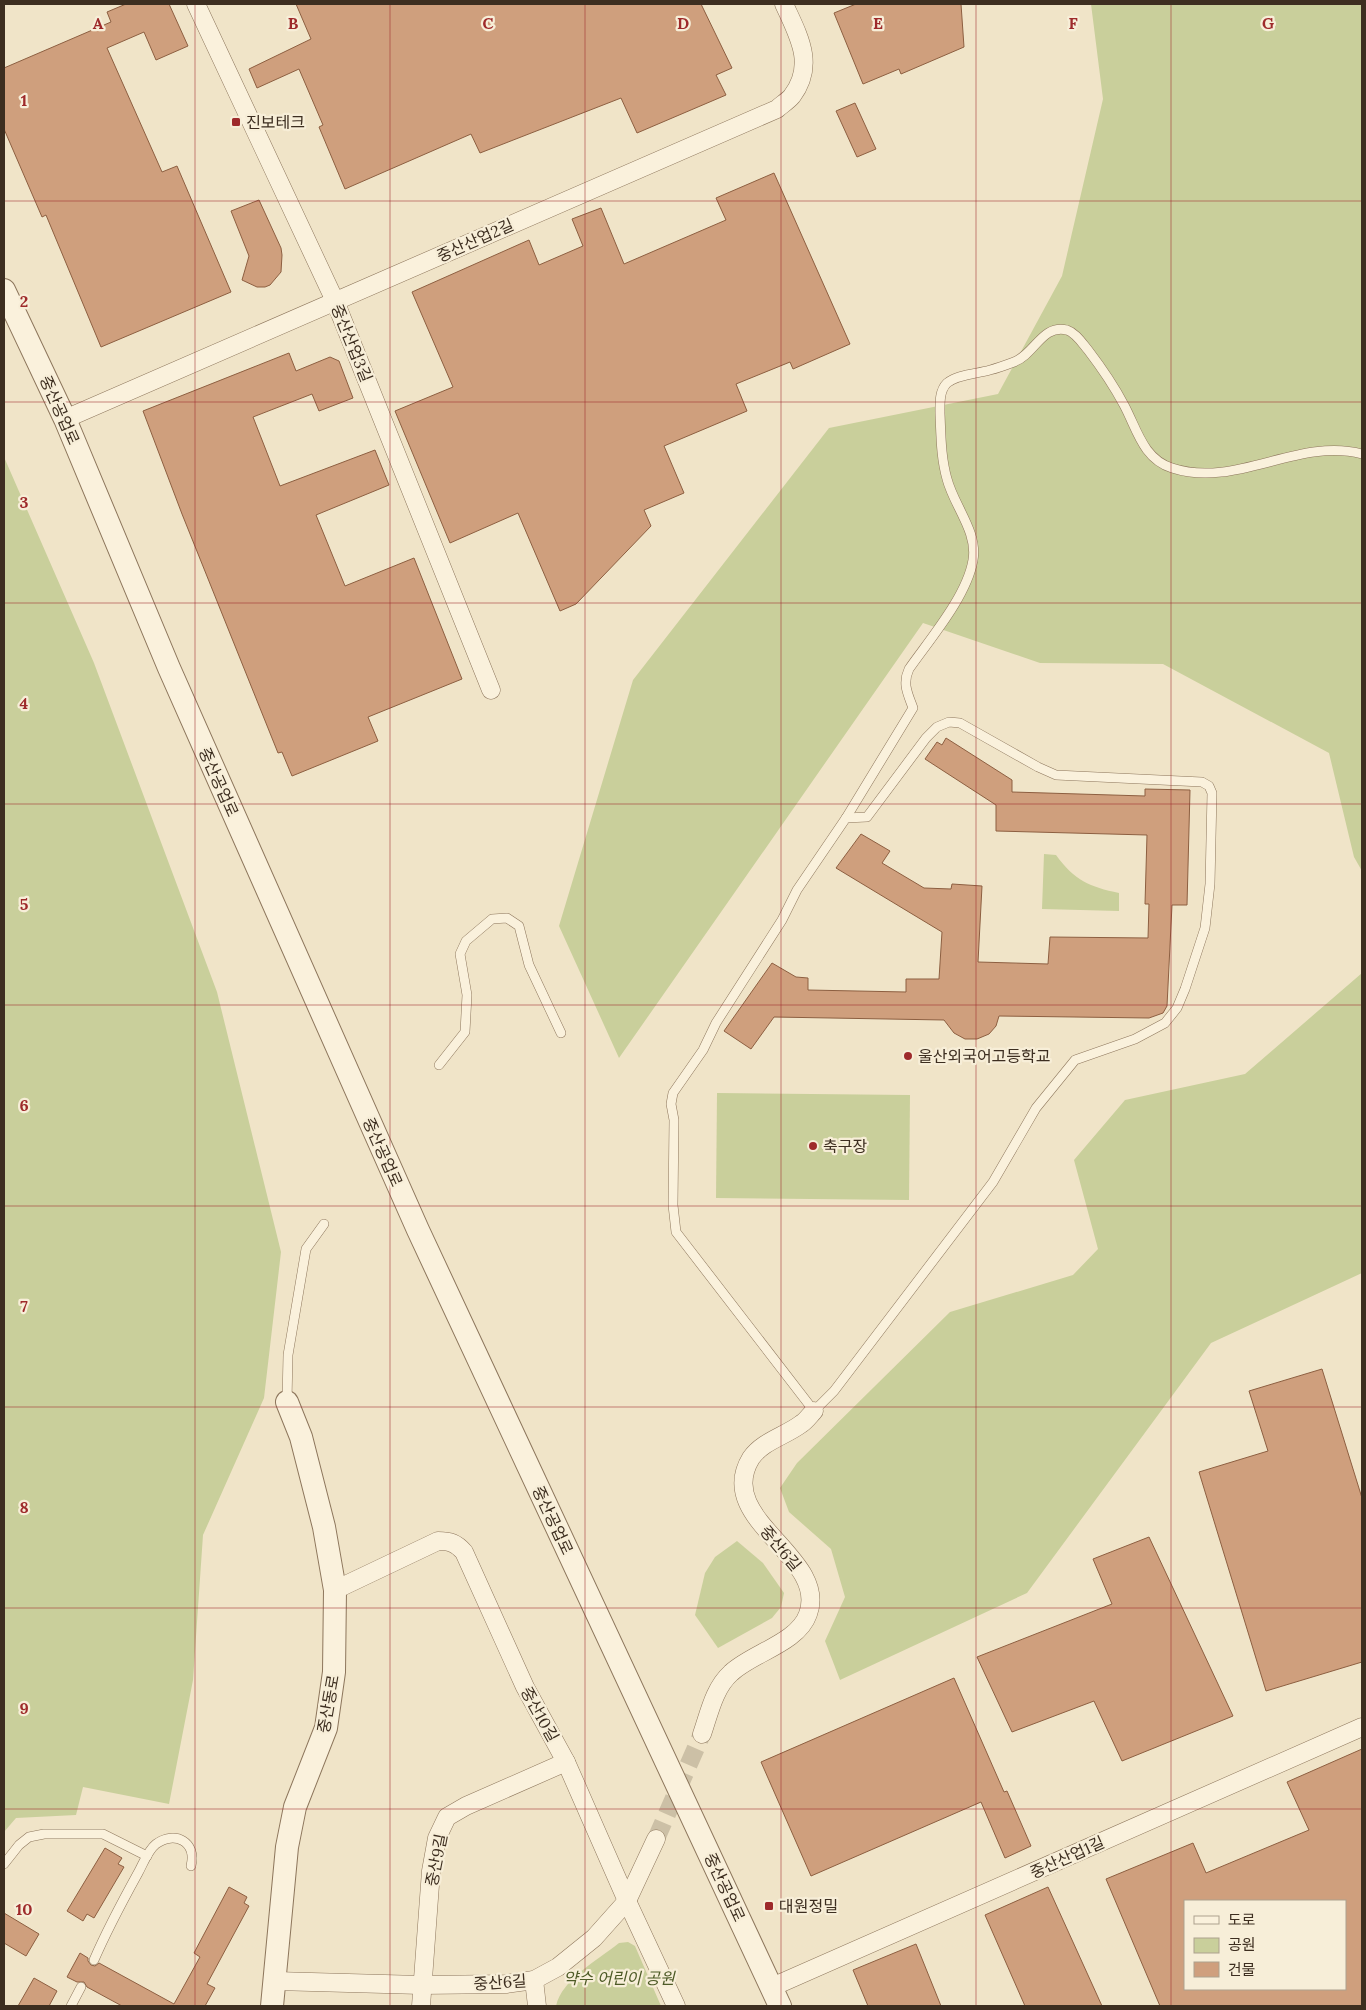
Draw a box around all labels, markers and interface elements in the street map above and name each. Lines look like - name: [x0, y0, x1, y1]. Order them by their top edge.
- text: A: [93, 13, 104, 33]
- text: B: [288, 13, 299, 33]
- text: C: [482, 13, 494, 33]
- text: D: [677, 13, 689, 33]
- text: E: [873, 13, 883, 33]
- text: F: [1068, 13, 1078, 33]
- text: G: [1262, 13, 1274, 33]
- text: 1: [21, 90, 27, 110]
- place label: 진보테크: [246, 112, 305, 132]
- marker: 진보테크: [230, 116, 242, 128]
- street label: 중산산업2길: [433, 214, 517, 266]
- text: 2: [20, 291, 28, 311]
- street label: 중산산업3길: [327, 301, 377, 385]
- street label: 중산공업로: [36, 372, 84, 448]
- text: 3: [20, 492, 29, 512]
- text: 4: [20, 693, 29, 713]
- street label: 중산공업로: [195, 744, 243, 820]
- text: 5: [20, 894, 29, 914]
- place label: 울산외국어고등학교: [918, 1046, 1050, 1066]
- marker: 울산외국어고등학교: [902, 1050, 914, 1062]
- text: 6: [19, 1095, 29, 1115]
- street label: 중산공업로: [359, 1114, 407, 1190]
- place label: 축구장: [823, 1136, 867, 1156]
- marker: 축구장: [807, 1140, 819, 1152]
- text: 7: [20, 1296, 28, 1316]
- street label: 중산공업로: [528, 1482, 578, 1558]
- text: 8: [19, 1497, 29, 1517]
- street label: 중산6길: [756, 1521, 806, 1575]
- street label: 중산동로: [313, 1673, 343, 1735]
- street label: 중산10길: [517, 1683, 563, 1745]
- text: 9: [19, 1698, 29, 1718]
- street label: 중산9길: [421, 1832, 451, 1888]
- street label: 중산산업1길: [1027, 1832, 1107, 1882]
- street label: 중산공업로: [700, 1849, 750, 1925]
- place label: 대원정밀: [779, 1896, 838, 1916]
- text: 10: [16, 1899, 32, 1919]
- marker: 대원정밀: [763, 1900, 775, 1912]
- legend: [1184, 1900, 1346, 1990]
- text: 도로: [1228, 1910, 1256, 1929]
- text: 공원: [1228, 1935, 1256, 1954]
- text: 건물: [1228, 1960, 1256, 1979]
- park label: 약수 어린이 공원: [563, 1968, 676, 1988]
- street label: 중산6길: [473, 1970, 527, 1994]

